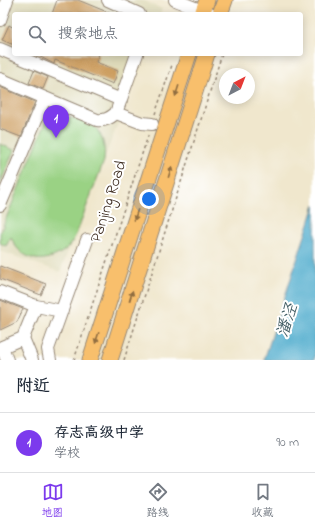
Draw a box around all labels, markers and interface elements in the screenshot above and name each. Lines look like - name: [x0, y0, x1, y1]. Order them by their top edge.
- search box: [12, 12, 303, 56]
- icon: search: [26, 23, 48, 45]
- text: 搜索地点: [58, 23, 118, 45]
- north arrow: [219, 68, 255, 104]
- one-way arrow: [173, 85, 179, 97]
- pin: 1: [43, 105, 69, 138]
- street label: Panjing Road: [84, 158, 133, 246]
- one-way arrow: [167, 166, 173, 178]
- your location: [139, 189, 159, 209]
- one-way arrow: [133, 209, 139, 221]
- one-way arrow: [128, 290, 134, 302]
- water label: 潘泾: [270, 299, 305, 340]
- one-way arrow: [94, 333, 100, 345]
- text: 附近: [16, 374, 50, 399]
- text: 存志高级中学: [54, 422, 144, 444]
- text: 1: [27, 433, 31, 452]
- text: 90 m: [276, 433, 299, 452]
- text: 学校: [54, 444, 80, 463]
- tab: 地图: [42, 481, 64, 521]
- tab: 路线: [147, 481, 169, 521]
- tab: 收藏: [252, 481, 274, 521]

